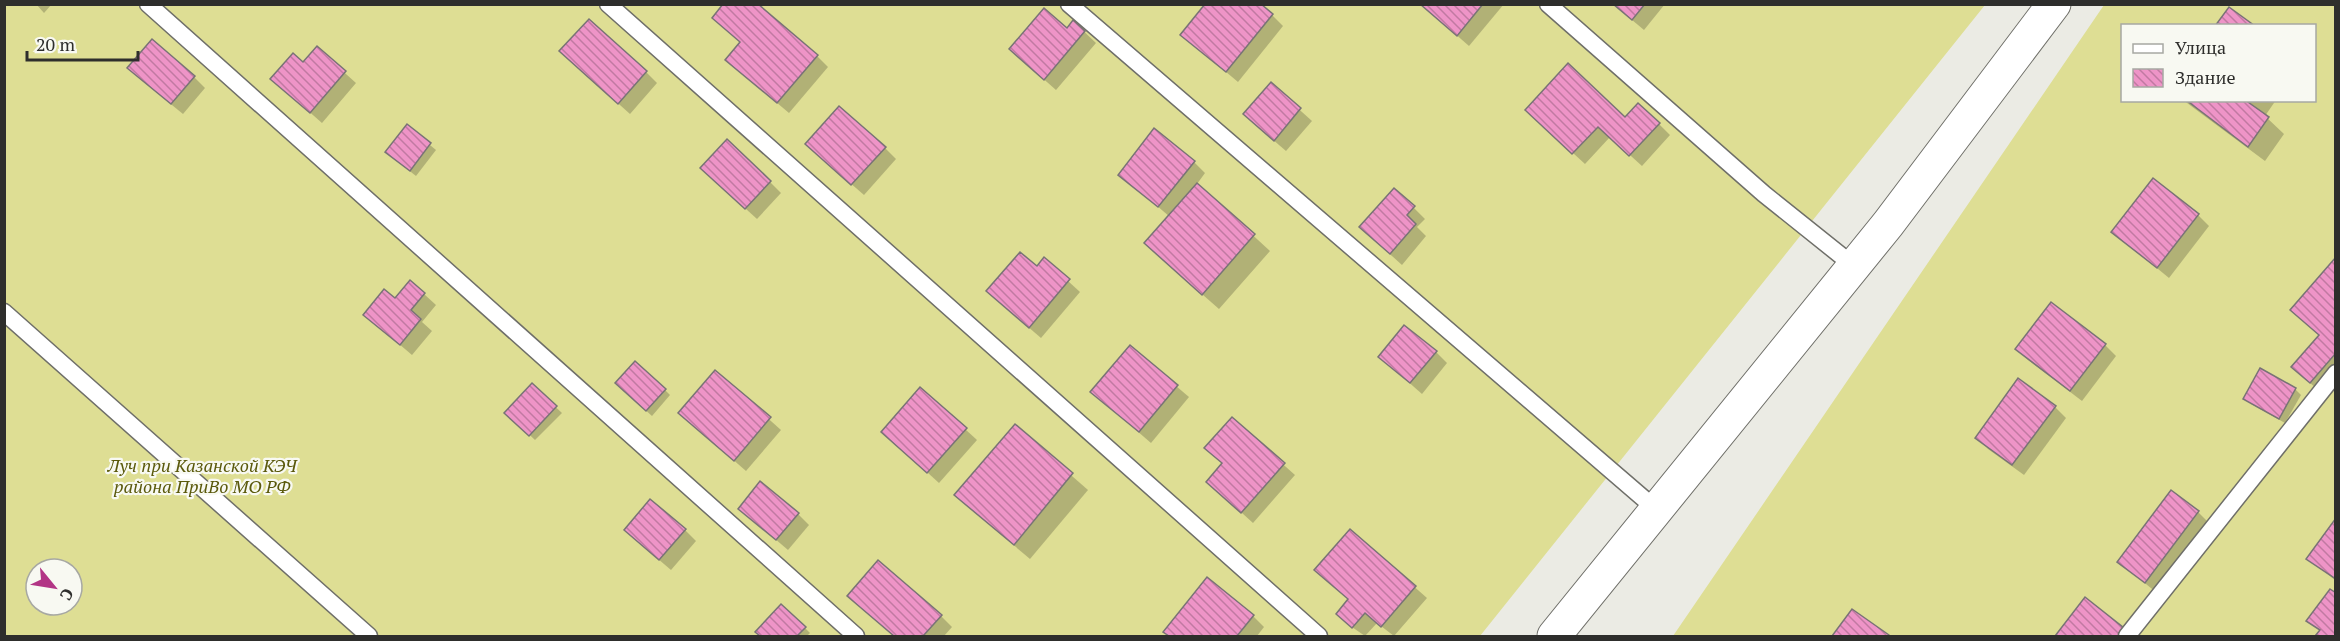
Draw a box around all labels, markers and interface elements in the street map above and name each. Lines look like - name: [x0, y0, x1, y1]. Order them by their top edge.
- scale bar: [27, 24, 138, 62]
- legend: [2121, 24, 2316, 102]
- text: 20 m: [36, 32, 76, 56]
- text: Улица: [2175, 35, 2226, 59]
- text: Здание: [2175, 65, 2235, 89]
- park label: Луч при Казанской КЭЧ района ПриВо МО РФ: [107, 453, 298, 498]
- north arrow: [24, 557, 84, 617]
- text: С: [55, 584, 79, 605]

